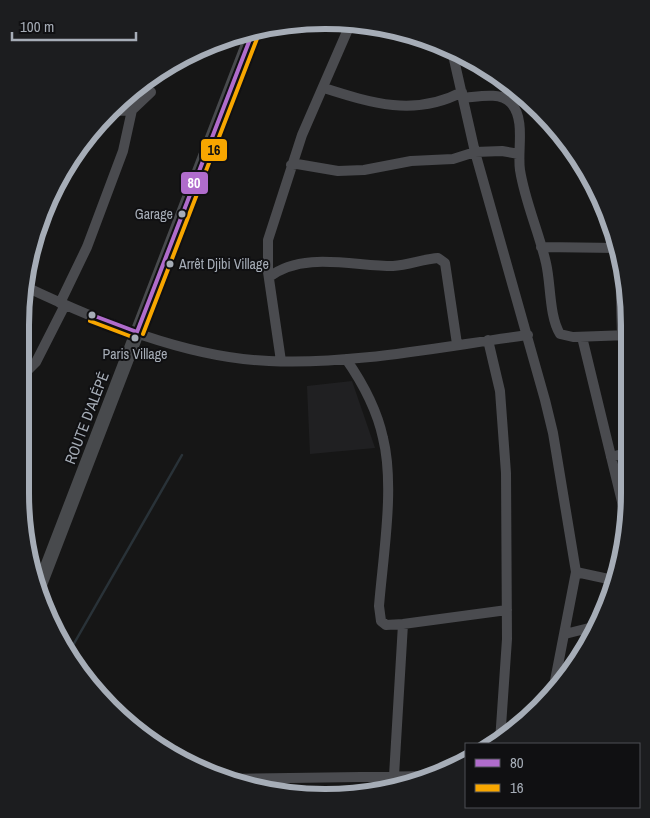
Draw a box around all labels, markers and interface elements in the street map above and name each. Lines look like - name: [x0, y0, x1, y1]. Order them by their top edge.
- scale bar: [12, 10, 136, 42]
- text: 100 m: [20, 16, 54, 37]
- line badge: 16: [200, 138, 228, 162]
- text: 16: [208, 141, 220, 159]
- line badge: 80: [180, 171, 209, 195]
- text: 80: [188, 174, 200, 192]
- place label: Garage: [135, 205, 173, 223]
- marker: Garage: [177, 209, 187, 219]
- place label: Arrêt Djibi Village: [178, 255, 269, 273]
- marker: Arrêt Djibi Village: [165, 259, 175, 269]
- unlabelled marker: [87, 310, 97, 320]
- marker: Paris Village: [130, 333, 140, 343]
- place label: Paris Village: [103, 345, 167, 363]
- street label: ROUTE D'ALÉPÉ: [59, 369, 114, 467]
- legend: [465, 743, 640, 808]
- text: 80: [510, 752, 524, 773]
- text: 16: [510, 777, 524, 798]

